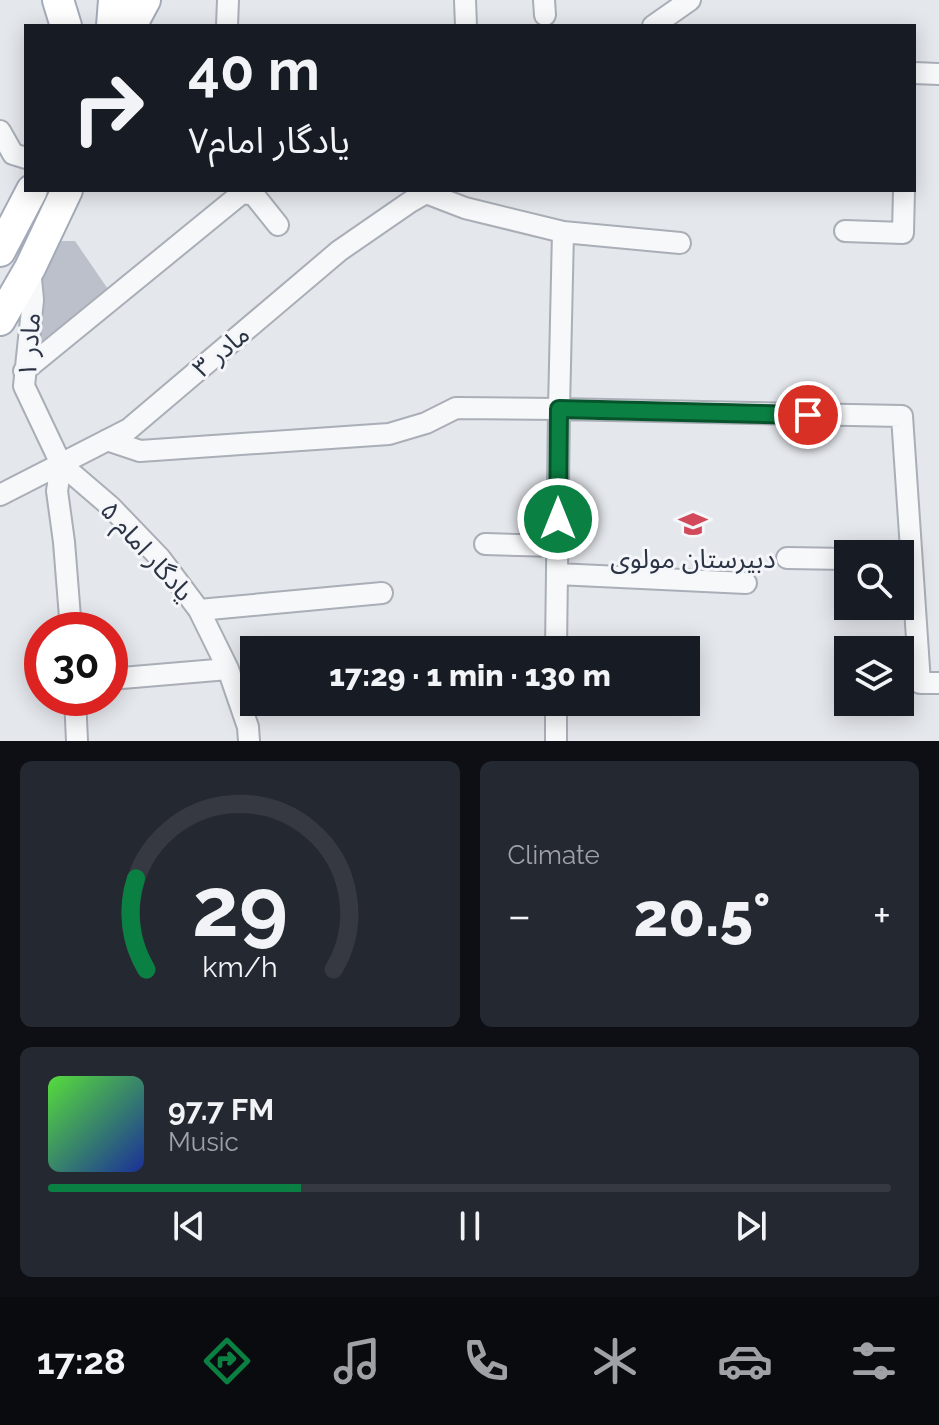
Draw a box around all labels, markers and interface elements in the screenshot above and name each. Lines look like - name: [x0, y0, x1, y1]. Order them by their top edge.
- text: 40 m: [188, 37, 320, 103]
- icon: right: [56, 56, 160, 160]
- text: یادگار امام۷: [188, 119, 350, 161]
- street label: مادر ۱: [12, 312, 46, 378]
- street label: مادر ۳: [187, 319, 255, 383]
- pin: [774, 381, 842, 449]
- icon: arrive: [786, 393, 830, 437]
- position arrow: [516, 477, 600, 561]
- street label: یادگار امام ۵: [91, 495, 200, 610]
- school or university icon: دبیرستان مولوی: [678, 509, 708, 539]
- map controls: [834, 540, 914, 716]
- button: search: [834, 540, 914, 620]
- place label: دبیرستان مولوی: [610, 544, 776, 574]
- speed limit sign: 30: [24, 612, 128, 716]
- button: layers: [834, 636, 914, 716]
- text: 17:29 · 1 min · 130 m: [329, 658, 611, 693]
- text: Climate: [508, 840, 600, 870]
- text: 29: [192, 858, 288, 955]
- text: 20.5°: [633, 880, 770, 950]
- text: −: [508, 890, 531, 941]
- text: +: [873, 890, 891, 941]
- text: km/h: [202, 950, 277, 984]
- text: 97.7 FM: [168, 1092, 274, 1127]
- text: Music: [168, 1127, 239, 1157]
- icon: previous: [167, 1204, 211, 1248]
- icon: pause: [448, 1204, 492, 1248]
- icon: next: [729, 1204, 773, 1248]
- icon: directions: [199, 1333, 255, 1389]
- icon: music: [329, 1333, 385, 1389]
- icon: phone: [458, 1333, 514, 1389]
- icon: climate: [587, 1333, 643, 1389]
- icon: car: [717, 1333, 773, 1389]
- icon: filters: [846, 1333, 902, 1389]
- text: 17:28: [37, 1340, 126, 1382]

